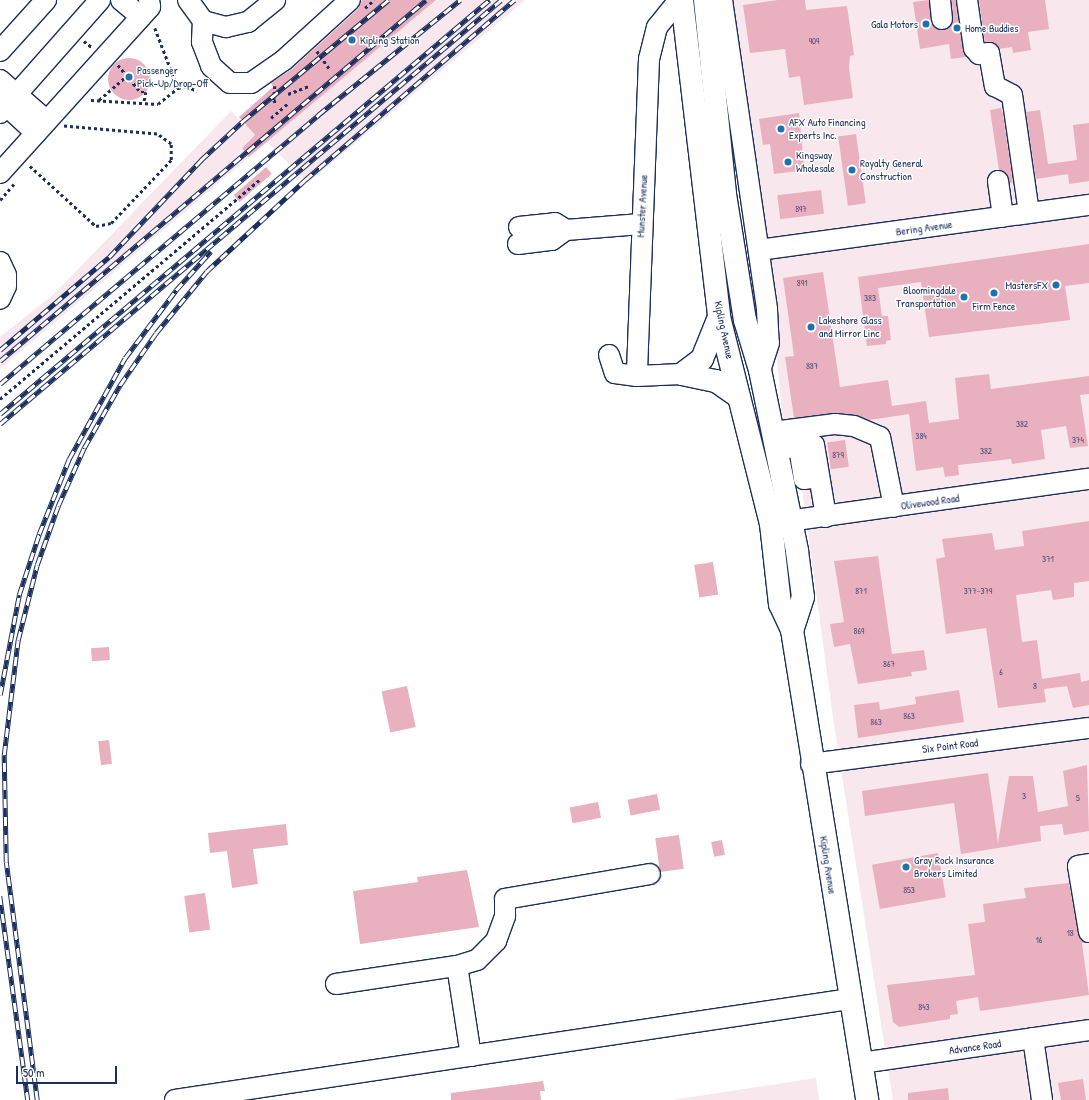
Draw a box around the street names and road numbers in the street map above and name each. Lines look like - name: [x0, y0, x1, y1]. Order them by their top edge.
- street label: Munster Avenue: [634, 174, 650, 238]
- street label: Bering Avenue: [895, 218, 953, 238]
- street label: Kipling Avenue: [711, 300, 737, 360]
- street label: Olivewood Road: [900, 491, 960, 513]
- street label: Six Point Road: [921, 736, 979, 756]
- street label: Kipling Avenue: [817, 835, 839, 895]
- street label: Advance Road: [948, 1037, 1002, 1057]

